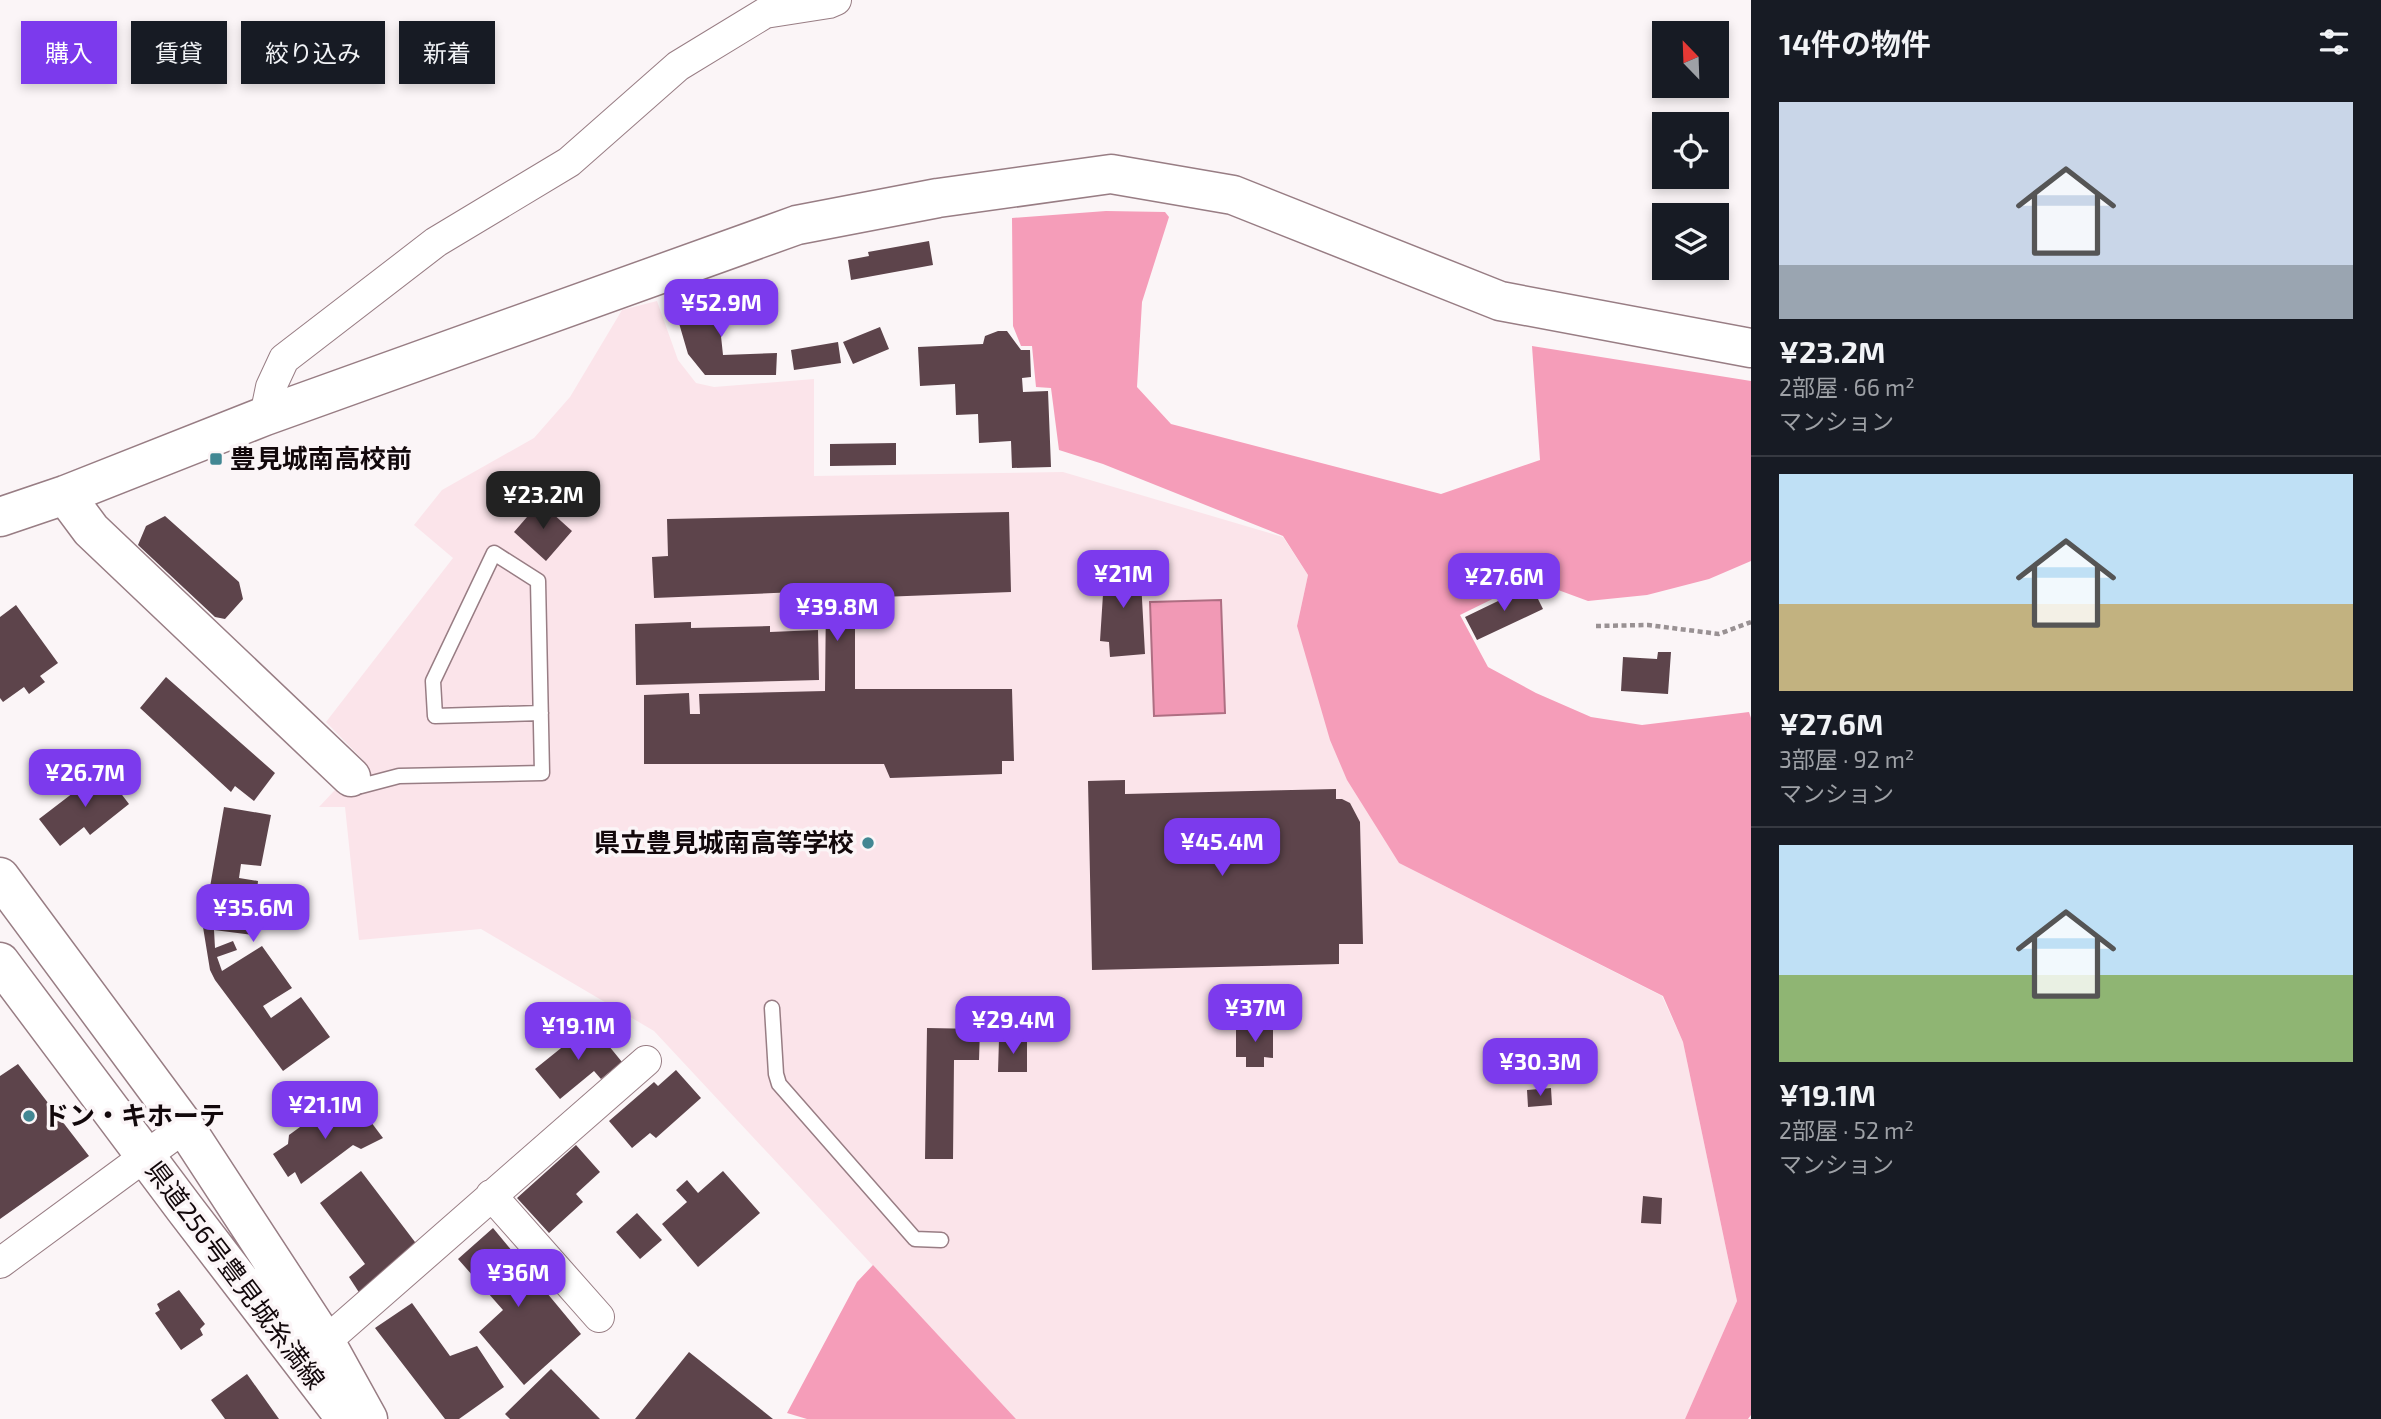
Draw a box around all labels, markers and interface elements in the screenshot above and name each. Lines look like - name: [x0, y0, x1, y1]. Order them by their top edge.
- chip: 購入: [21, 21, 117, 84]
- chip: 賃貸: [131, 21, 227, 84]
- chip: 絞り込み: [241, 21, 385, 84]
- chip: 新着: [399, 21, 495, 84]
- north arrow: [1652, 21, 1729, 98]
- map controls: [1652, 21, 1729, 280]
- icon: filters: [2315, 23, 2353, 61]
- text: 14件の物件: [1779, 25, 1931, 61]
- button: locate: [1652, 112, 1729, 189]
- icon: home: [2003, 148, 2129, 274]
- button: layers: [1652, 203, 1729, 280]
- pin: ¥52.9M: [664, 280, 778, 339]
- text: ¥52.9M: [680, 288, 762, 316]
- text: ¥23.2M: [1779, 333, 1886, 369]
- text: 2部屋 · 66 m²: [1779, 373, 1915, 401]
- text: マンション: [1779, 407, 1894, 435]
- place label: 豊見城南高校前: [230, 442, 412, 473]
- marker: 豊見城南高校前: [208, 451, 224, 467]
- pin: ¥23.2M: [486, 472, 600, 531]
- text: ¥23.2M: [502, 480, 584, 508]
- icon: home: [2003, 520, 2129, 646]
- pin: ¥21M: [1082, 550, 1164, 610]
- pin: ¥27.6M: [1447, 554, 1561, 613]
- text: ¥21M: [1093, 559, 1153, 587]
- text: ¥27.6M: [1464, 562, 1544, 590]
- pin: ¥39.8M: [780, 584, 894, 643]
- text: ¥39.8M: [796, 592, 878, 620]
- text: ¥27.6M: [1779, 705, 1883, 741]
- text: 3部屋 · 92 m²: [1779, 745, 1914, 773]
- pin: ¥26.7M: [28, 750, 142, 809]
- text: ¥26.7M: [45, 758, 125, 786]
- text: マンション: [1779, 779, 1894, 807]
- pin: ¥45.4M: [1165, 818, 1279, 878]
- place label: 県立豊見城南高等学校: [594, 826, 854, 857]
- text: ¥45.4M: [1180, 827, 1264, 855]
- marker: 県立豊見城南高等学校: [860, 835, 876, 851]
- pin: ¥35.6M: [196, 884, 310, 944]
- icon: home: [2003, 891, 2129, 1017]
- text: ¥35.6M: [212, 893, 294, 921]
- pin: ¥37M: [1214, 984, 1296, 1044]
- text: ¥37M: [1224, 993, 1286, 1021]
- pin: ¥29.4M: [956, 996, 1070, 1056]
- pin: ¥19.1M: [521, 1002, 635, 1062]
- text: ¥29.4M: [971, 1005, 1055, 1033]
- text: ¥19.1M: [541, 1011, 615, 1039]
- pin: ¥30.3M: [1483, 1038, 1597, 1098]
- text: ¥30.3M: [1499, 1047, 1581, 1075]
- text: ¥19.1M: [1779, 1076, 1876, 1112]
- pin: ¥21.1M: [268, 1082, 382, 1141]
- text: ¥21.1M: [288, 1090, 362, 1118]
- place label: ドン・キホーテ: [43, 1099, 225, 1130]
- marker: ドン・キホーテ: [21, 1108, 37, 1124]
- text: 2部屋 · 52 m²: [1779, 1116, 1914, 1144]
- text: マンション: [1779, 1150, 1894, 1178]
- street label: 県道256号豊見城糸満線: [140, 1154, 332, 1394]
- pin: ¥36M: [477, 1250, 559, 1309]
- text: ¥36M: [487, 1258, 549, 1286]

